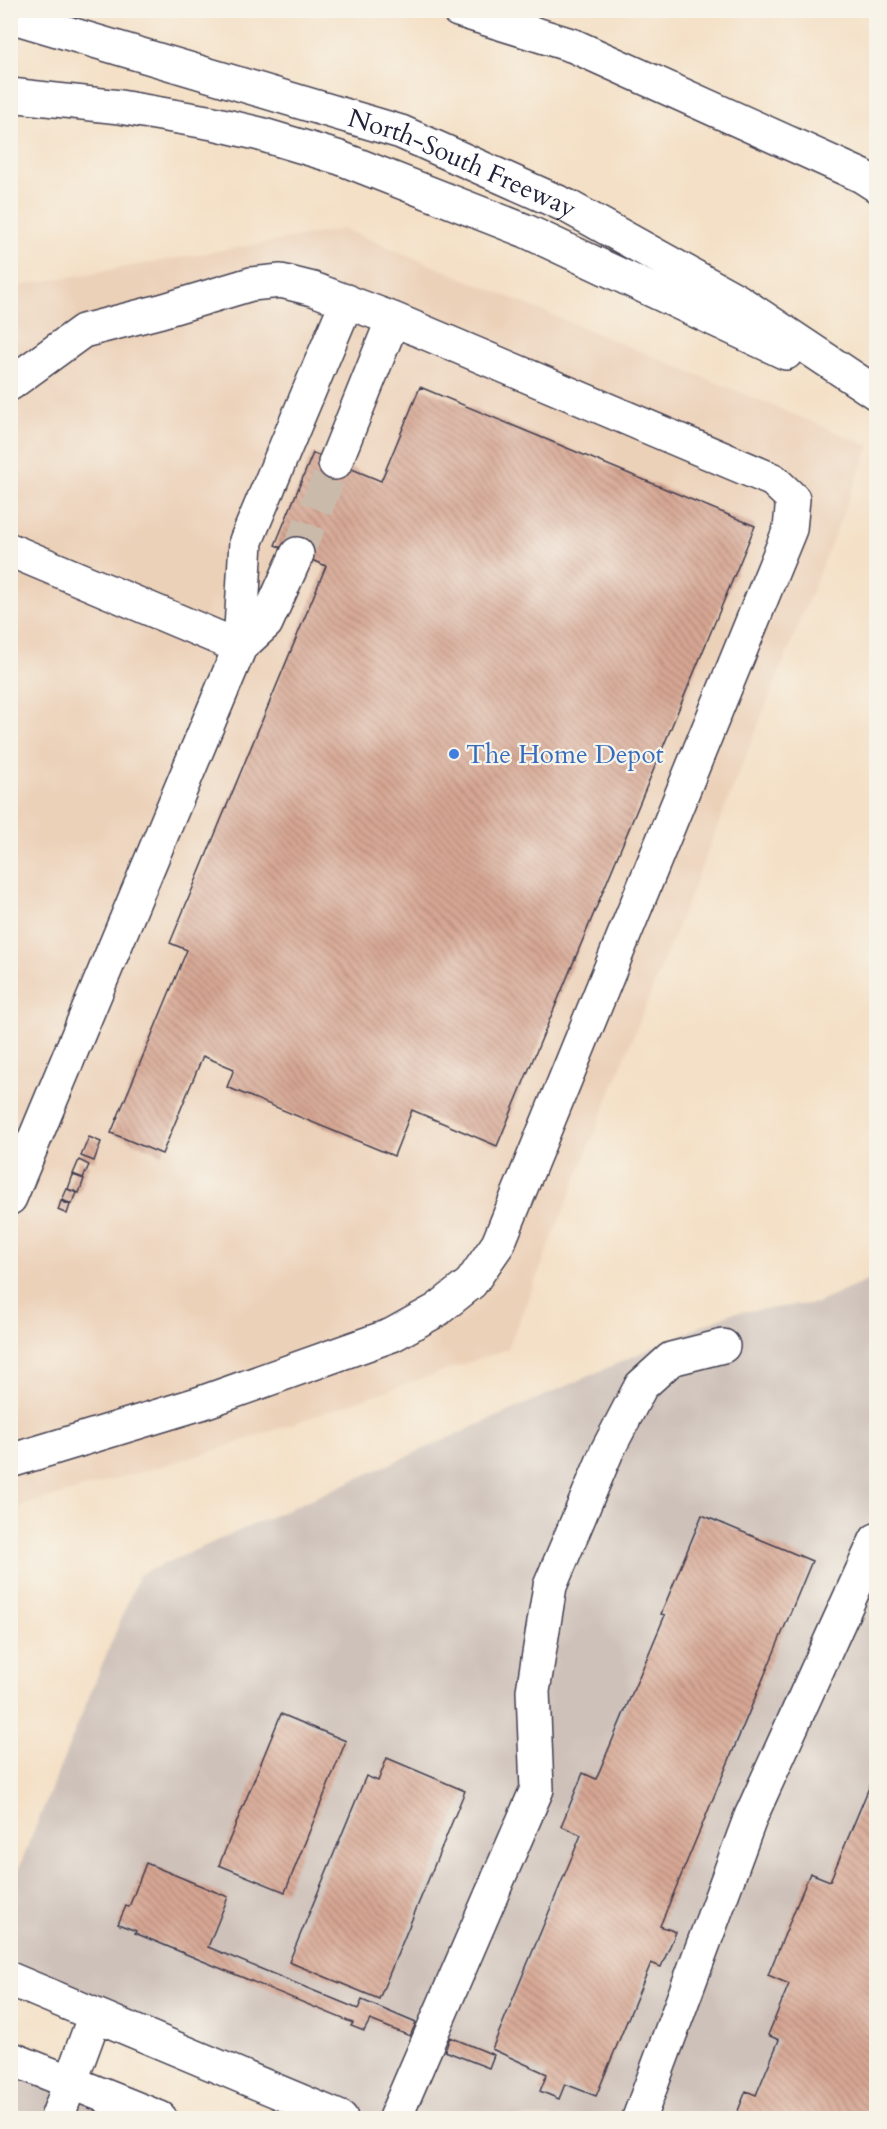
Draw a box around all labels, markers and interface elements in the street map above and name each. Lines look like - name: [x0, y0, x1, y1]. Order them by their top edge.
- street label: North-South Freeway: [344, 100, 583, 226]
- place label: The Home Depot: [466, 737, 664, 772]
- marker: The Home Depot: [447, 747, 461, 761]

